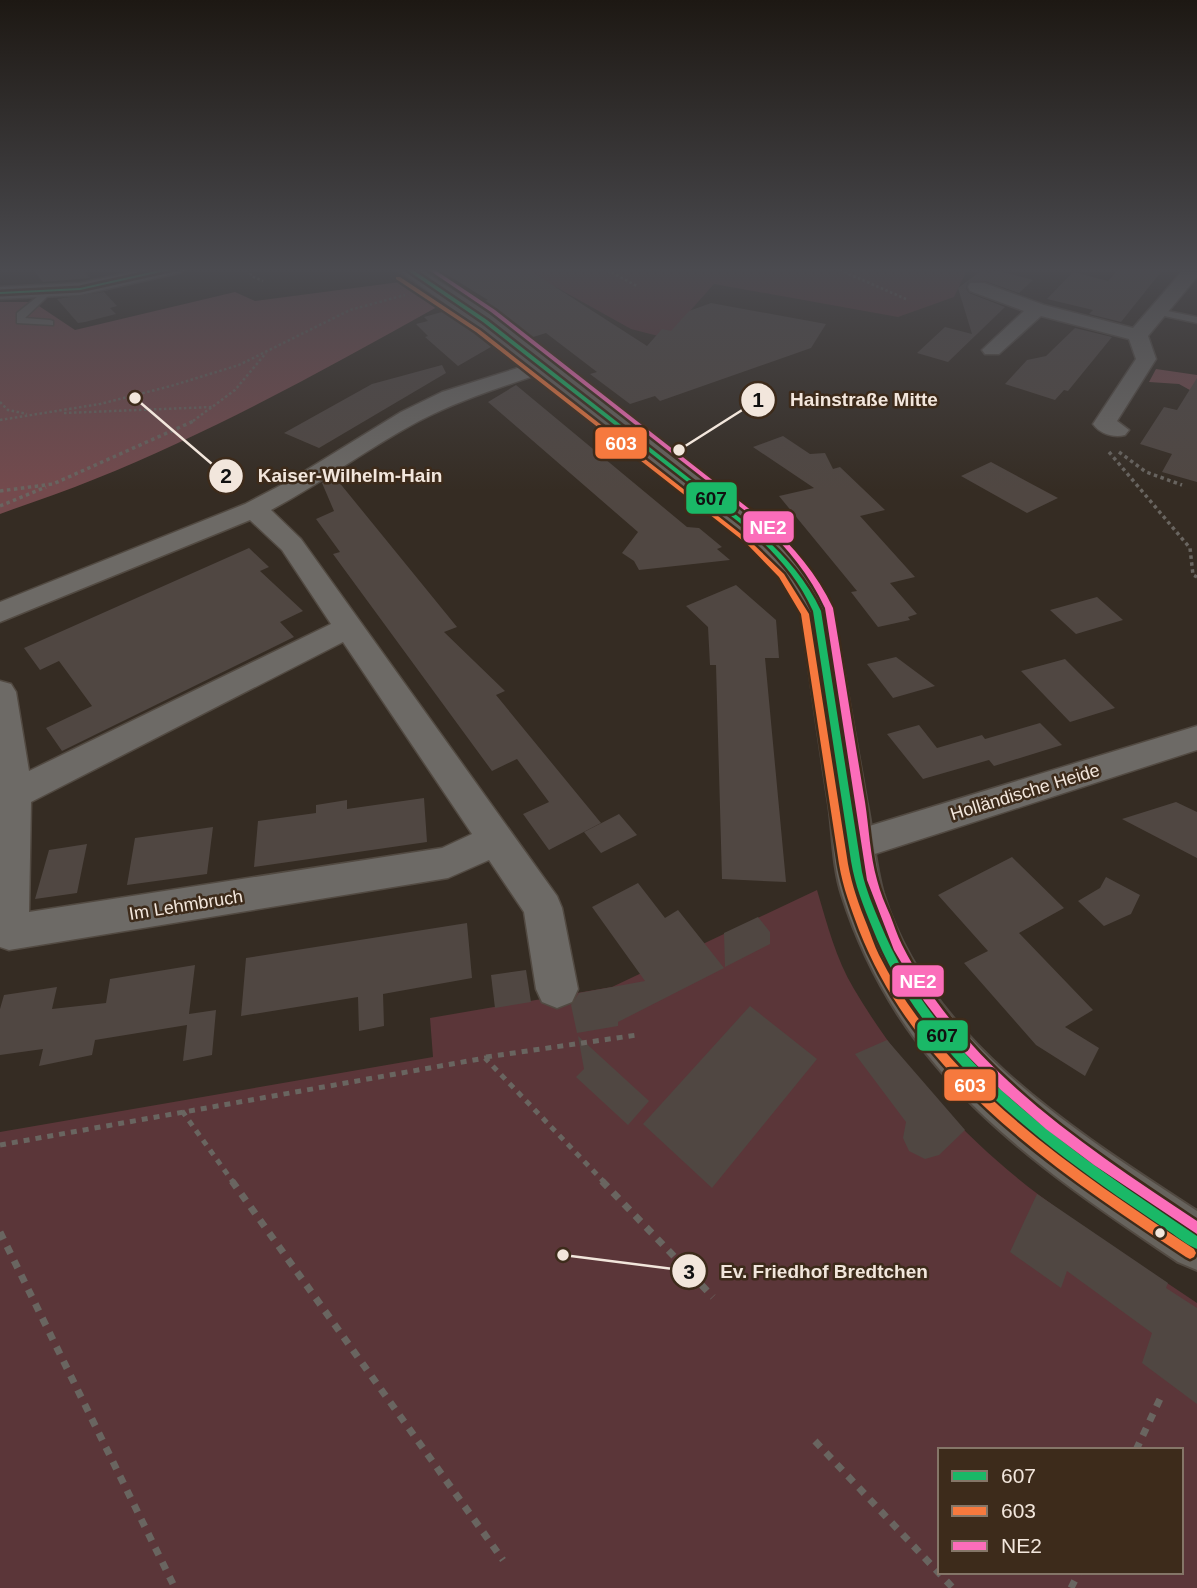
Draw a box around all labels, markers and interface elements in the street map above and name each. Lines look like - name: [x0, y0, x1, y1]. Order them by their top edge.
- callout: Hainstraße Mitte: [741, 380, 952, 420]
- text: 1: [752, 388, 764, 411]
- text: Hainstraße Mitte: [790, 389, 938, 410]
- line badge: 603: [594, 426, 648, 460]
- text: 603: [605, 433, 637, 454]
- callout: Kaiser-Wilhelm-Hain: [209, 456, 456, 496]
- text: 2: [220, 464, 232, 487]
- text: Kaiser-Wilhelm-Hain: [258, 465, 442, 486]
- line badge: 607: [685, 481, 738, 515]
- text: 607: [695, 488, 727, 509]
- line badge: NE2: [742, 510, 795, 544]
- text: NE2: [750, 517, 786, 538]
- street label: Holländische Heide: [948, 760, 1102, 824]
- street label: Im Lehmbruch: [128, 886, 244, 924]
- line badge: NE2: [891, 964, 945, 998]
- text: NE2: [900, 971, 936, 992]
- line badge: 607: [916, 1019, 969, 1052]
- text: 607: [926, 1025, 958, 1046]
- line badge: 603: [943, 1068, 997, 1102]
- text: 603: [954, 1075, 986, 1096]
- unlabelled marker: [1153, 1226, 1167, 1240]
- callout: Ev. Friedhof Bredtchen: [672, 1251, 942, 1291]
- text: 3: [683, 1260, 695, 1283]
- text: Ev. Friedhof Bredtchen: [720, 1261, 928, 1282]
- legend: [938, 1448, 1183, 1574]
- text: 607: [1001, 1464, 1036, 1487]
- text: 603: [1001, 1499, 1036, 1522]
- text: NE2: [1001, 1534, 1042, 1557]

